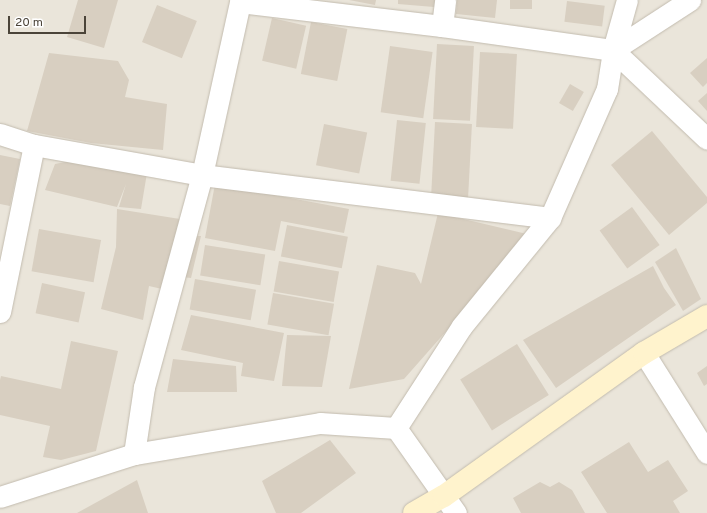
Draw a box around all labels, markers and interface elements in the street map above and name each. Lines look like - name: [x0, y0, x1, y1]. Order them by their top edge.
- scale bar: [10, 8, 88, 34]
- text: 20 m: [15, 15, 43, 31]

